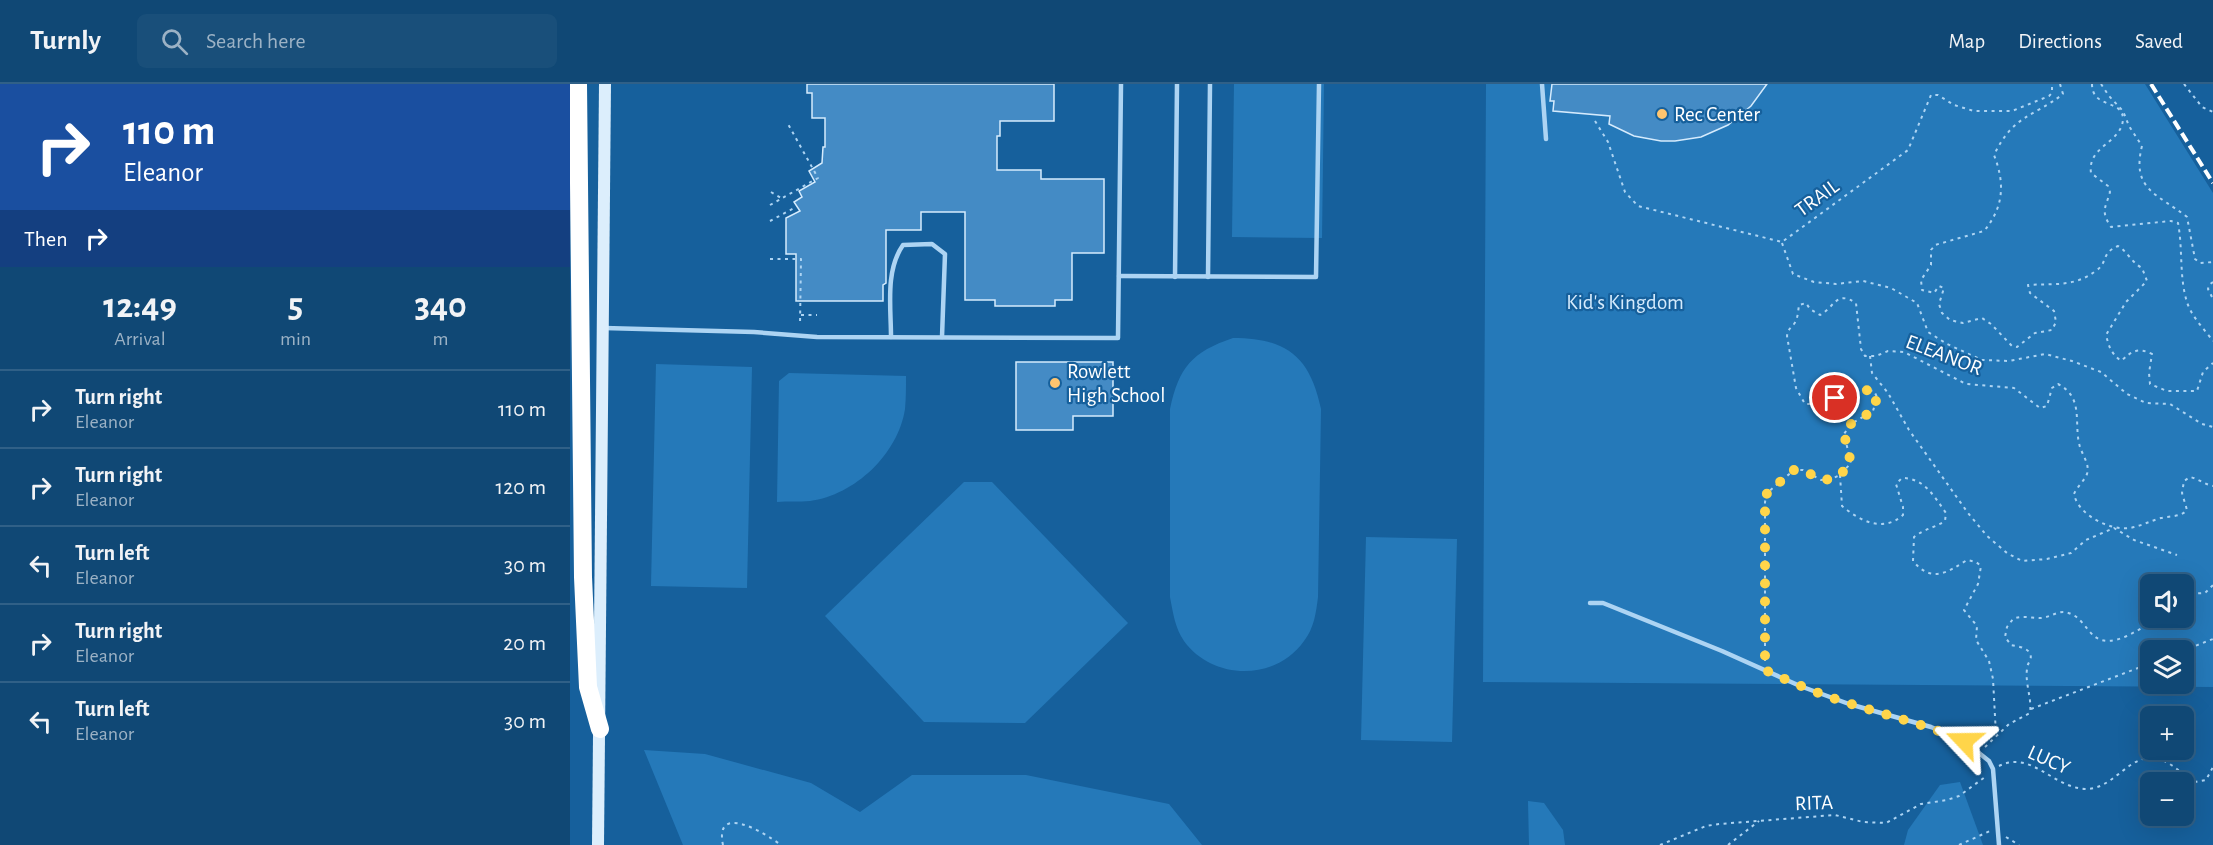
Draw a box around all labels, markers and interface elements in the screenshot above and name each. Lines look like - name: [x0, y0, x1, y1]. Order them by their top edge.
- search box: [137, 14, 557, 68]
- icon: search: [158, 25, 191, 58]
- text: Turnly: [30, 27, 101, 55]
- text: Search here: [206, 30, 306, 52]
- text: Map: [1949, 31, 1985, 52]
- text: Directions: [2018, 31, 2102, 52]
- text: Saved: [2135, 31, 2183, 52]
- place label: Rec Center: [1674, 104, 1760, 125]
- marker: Rec Center: [1655, 107, 1669, 121]
- icon: right: [24, 108, 102, 186]
- text: 110 m: [123, 110, 215, 152]
- text: Eleanor: [123, 159, 203, 186]
- street label: TRAIL: [1791, 175, 1843, 221]
- icon: right: [80, 222, 113, 255]
- text: Then: [24, 228, 68, 250]
- text: 12:49: [103, 288, 177, 324]
- text: 5: [288, 288, 303, 324]
- text: 340: [414, 288, 467, 324]
- park label: Kid's Kingdom: [1566, 292, 1684, 313]
- text: Arrival: [114, 329, 166, 349]
- text: min: [280, 329, 311, 349]
- text: m: [433, 329, 449, 349]
- street label: ELEANOR: [1903, 331, 1985, 379]
- place label: Rowlett High School: [1067, 361, 1165, 406]
- pin: [1809, 372, 1860, 423]
- marker: Rowlett High School: [1048, 376, 1062, 390]
- icon: arrive: [1818, 381, 1851, 414]
- text: Turn right: [75, 386, 162, 408]
- icon: right: [24, 393, 57, 426]
- text: 110 m: [498, 398, 546, 420]
- text: Eleanor: [75, 412, 134, 432]
- text: Turn right: [75, 464, 162, 486]
- icon: right: [24, 471, 57, 504]
- text: 120 m: [496, 476, 546, 498]
- text: Eleanor: [75, 490, 134, 510]
- text: Turn left: [75, 542, 149, 564]
- icon: left: [24, 549, 57, 582]
- text: 30 m: [504, 554, 546, 576]
- text: Eleanor: [75, 568, 134, 588]
- map controls: [2140, 574, 2194, 826]
- button: sound: [2140, 574, 2194, 628]
- text: Turn right: [75, 620, 162, 642]
- icon: right: [24, 627, 57, 660]
- text: 20 m: [503, 632, 546, 654]
- button: layers: [2140, 640, 2194, 694]
- text: Eleanor: [75, 646, 134, 666]
- text: Turn left: [75, 698, 149, 720]
- icon: left: [24, 705, 57, 738]
- button: +: [2140, 706, 2194, 760]
- position arrow: [1932, 709, 1996, 773]
- text: 30 m: [504, 710, 546, 732]
- text: Eleanor: [75, 724, 134, 744]
- street label: LUCY: [2025, 741, 2073, 779]
- button: −: [2140, 772, 2194, 826]
- street label: RITA: [1795, 792, 1833, 814]

